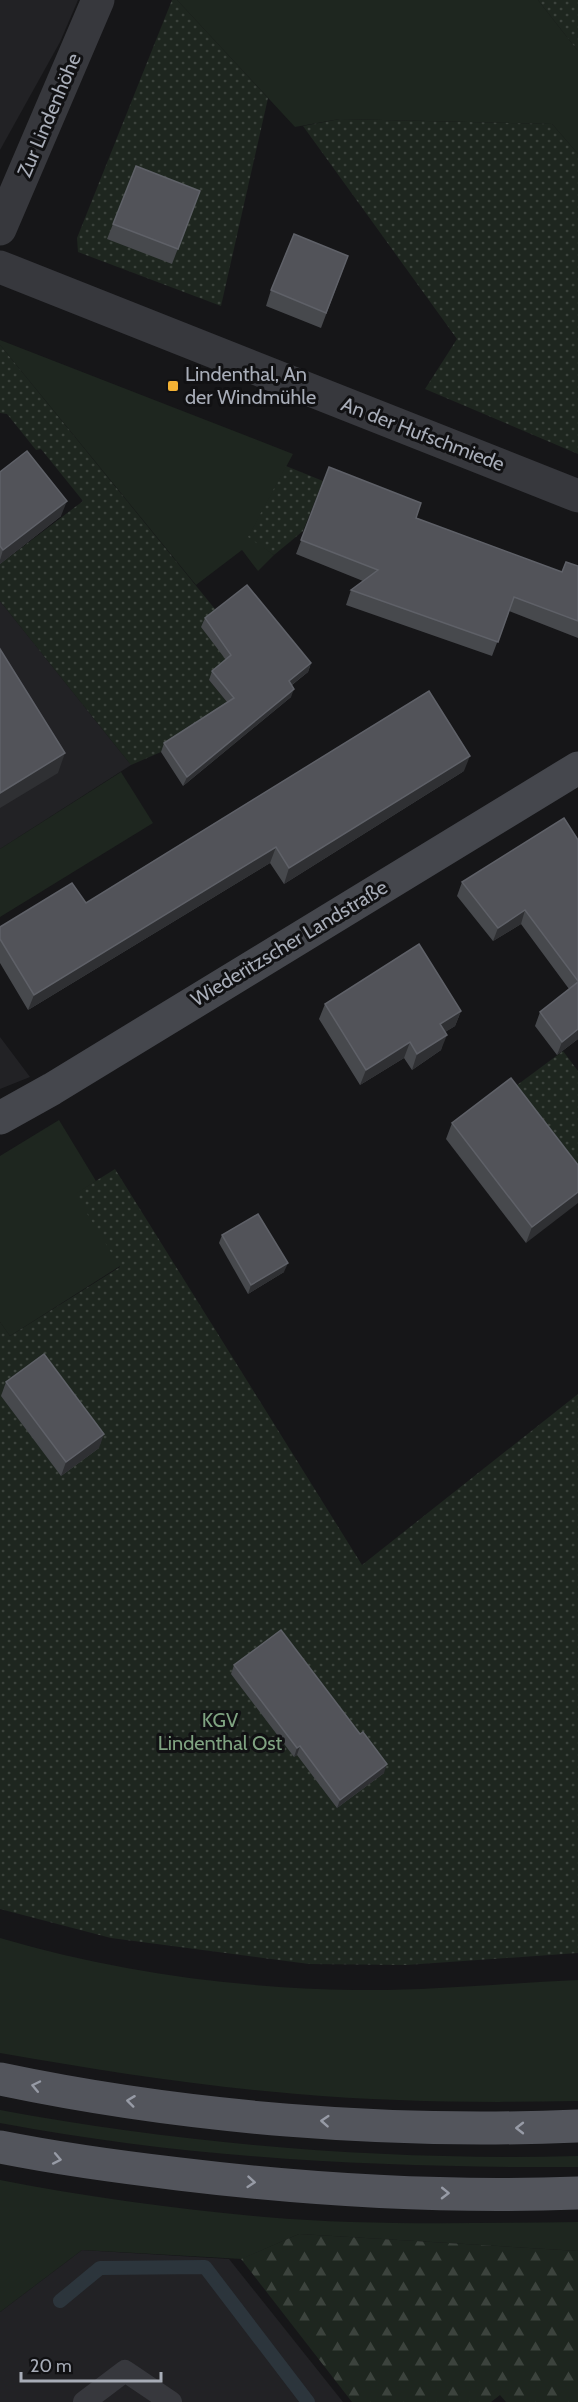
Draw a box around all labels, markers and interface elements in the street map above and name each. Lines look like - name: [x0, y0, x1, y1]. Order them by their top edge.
- street label: Zur Lindenhöhe: [12, 49, 86, 181]
- place label: Lindenthal, An der Windmühle: [185, 362, 316, 409]
- marker: Lindenthal, An der Windmühle: [166, 379, 180, 393]
- street label: An der Hufschmiede: [338, 392, 508, 476]
- street label: Wiederitzscher Landstraße: [186, 875, 392, 1011]
- park label: KGV Lindenthal Ost: [158, 1708, 283, 1755]
- one-way arrow: [32, 2081, 42, 2094]
- one-way arrow: [126, 2095, 135, 2108]
- one-way arrow: [320, 2115, 329, 2128]
- one-way arrow: [515, 2122, 524, 2134]
- one-way arrow: [52, 2152, 62, 2165]
- one-way arrow: [246, 2175, 255, 2188]
- one-way arrow: [441, 2187, 450, 2200]
- scale bar: [21, 2345, 160, 2383]
- text: 20 m: [30, 2355, 72, 2377]

